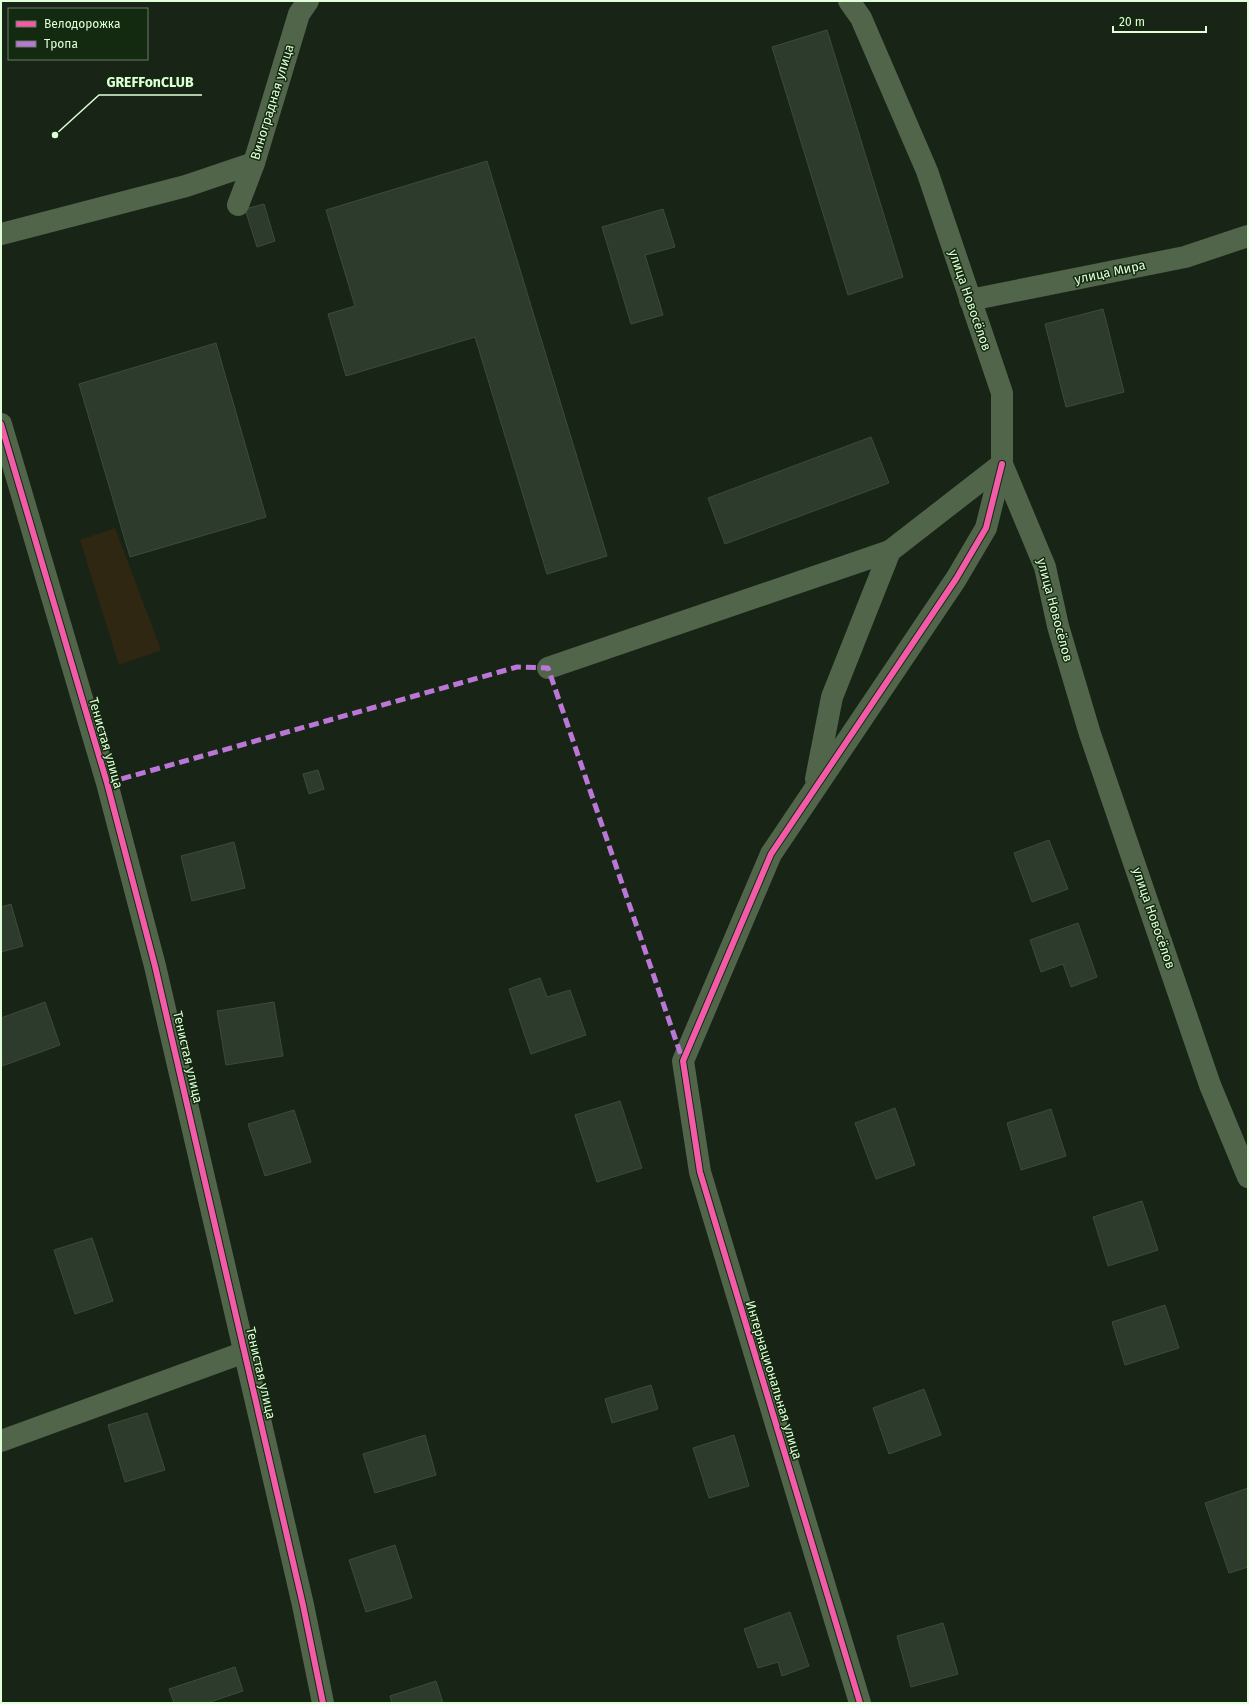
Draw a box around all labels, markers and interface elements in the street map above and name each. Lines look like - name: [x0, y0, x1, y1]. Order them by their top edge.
- legend: [8, 8, 148, 60]
- scale bar: [1113, 8, 1206, 34]
- text: 20 m: [1119, 15, 1145, 29]
- text: Велодорожка: [44, 17, 120, 31]
- text: Тропа: [44, 37, 78, 51]
- street label: Виноградная улица: [247, 42, 297, 162]
- callout: GREFFonCLUB: [99, 69, 202, 95]
- text: GREFFonCLUB: [106, 74, 194, 91]
- street label: улица Новосёлов: [946, 247, 994, 353]
- street label: улица Мира: [1073, 257, 1147, 287]
- street label: улица Новосёлов: [1034, 557, 1076, 663]
- street label: Тенистая улица: [86, 696, 126, 790]
- street label: улица Новосёлов: [1130, 865, 1178, 971]
- street label: Тенистая улица: [170, 1009, 206, 1105]
- street label: Интернациональная улица: [743, 1299, 805, 1461]
- street label: Тенистая улица: [243, 1325, 279, 1421]

